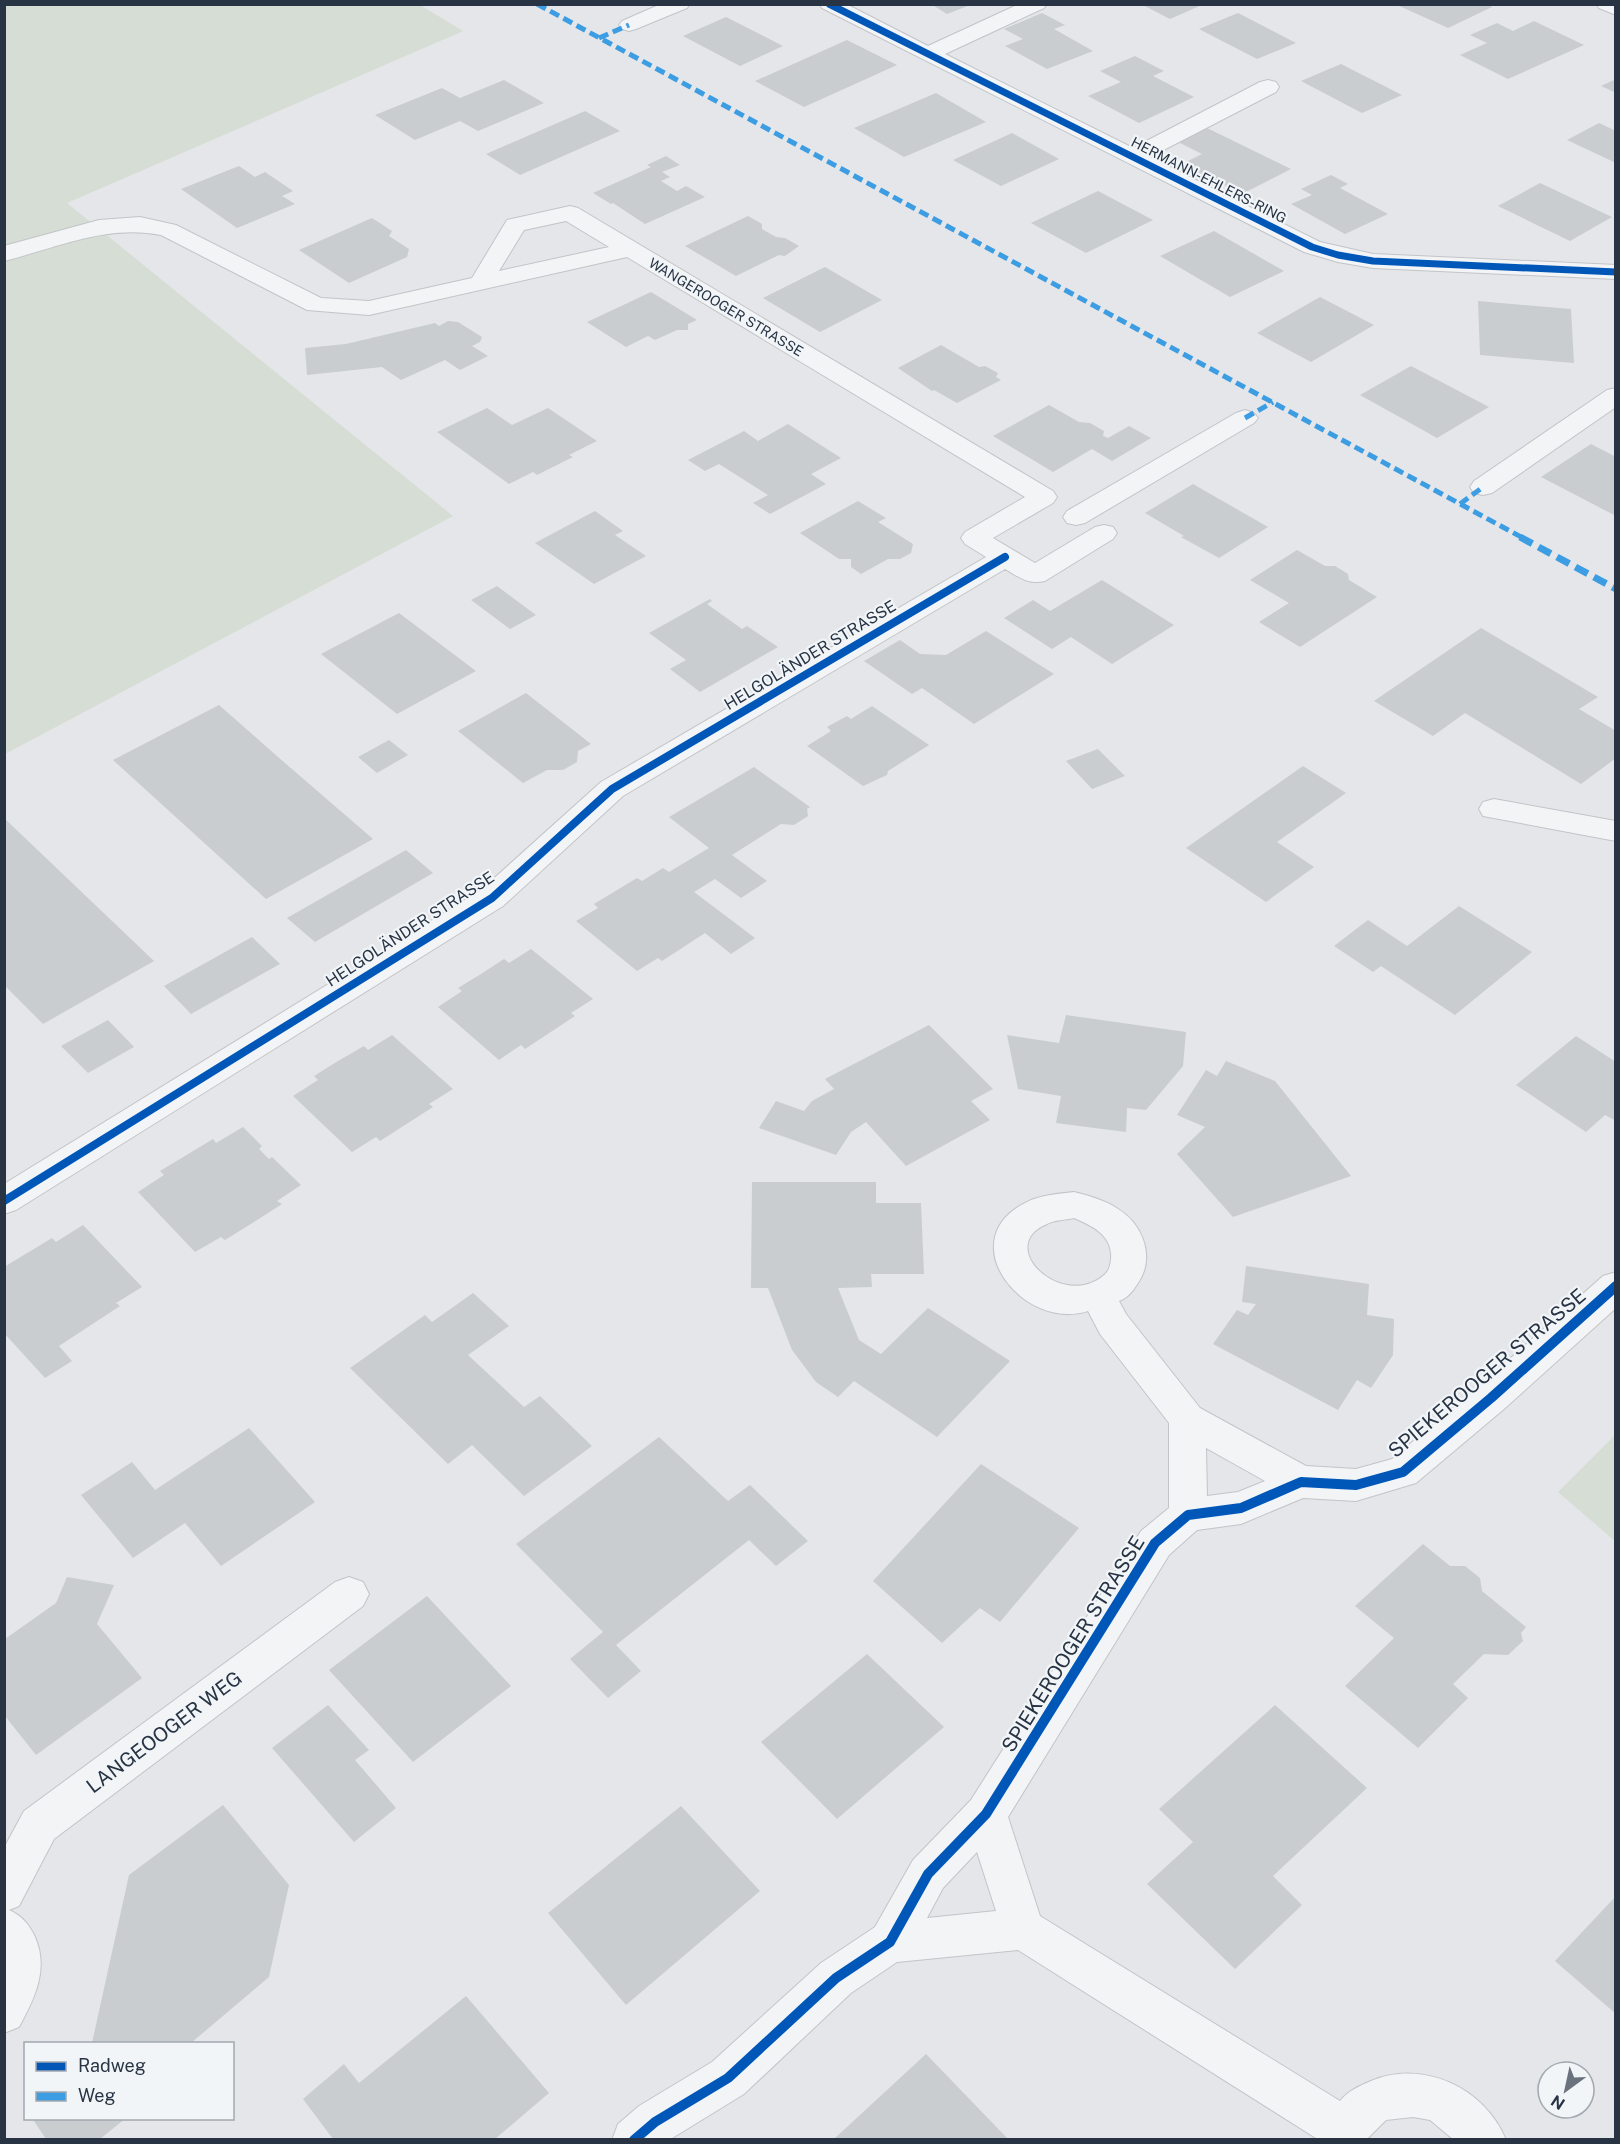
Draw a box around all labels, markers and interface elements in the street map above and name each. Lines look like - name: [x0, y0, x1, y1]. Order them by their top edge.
- street label: HERMANN-EHLERS-RING: [1129, 134, 1289, 226]
- street label: WANGEROOGER STRASSE: [646, 255, 806, 359]
- street label: HELGOLÄNDER STRASSE: [720, 595, 899, 714]
- street label: HELGOLÄNDER STRASSE: [322, 867, 498, 991]
- street label: SPIEKEROOGER STRASSE: [1383, 1283, 1591, 1463]
- street label: SPIEKEROOGER STRASSE: [997, 1532, 1149, 1756]
- street label: LANGEOOGER WEG: [81, 1666, 247, 1798]
- legend: [24, 2042, 234, 2120]
- text: Radweg: [78, 2055, 146, 2076]
- north arrow: [1536, 2060, 1596, 2120]
- text: Weg: [78, 2085, 116, 2106]
- text: N: [1548, 2091, 1569, 2114]

